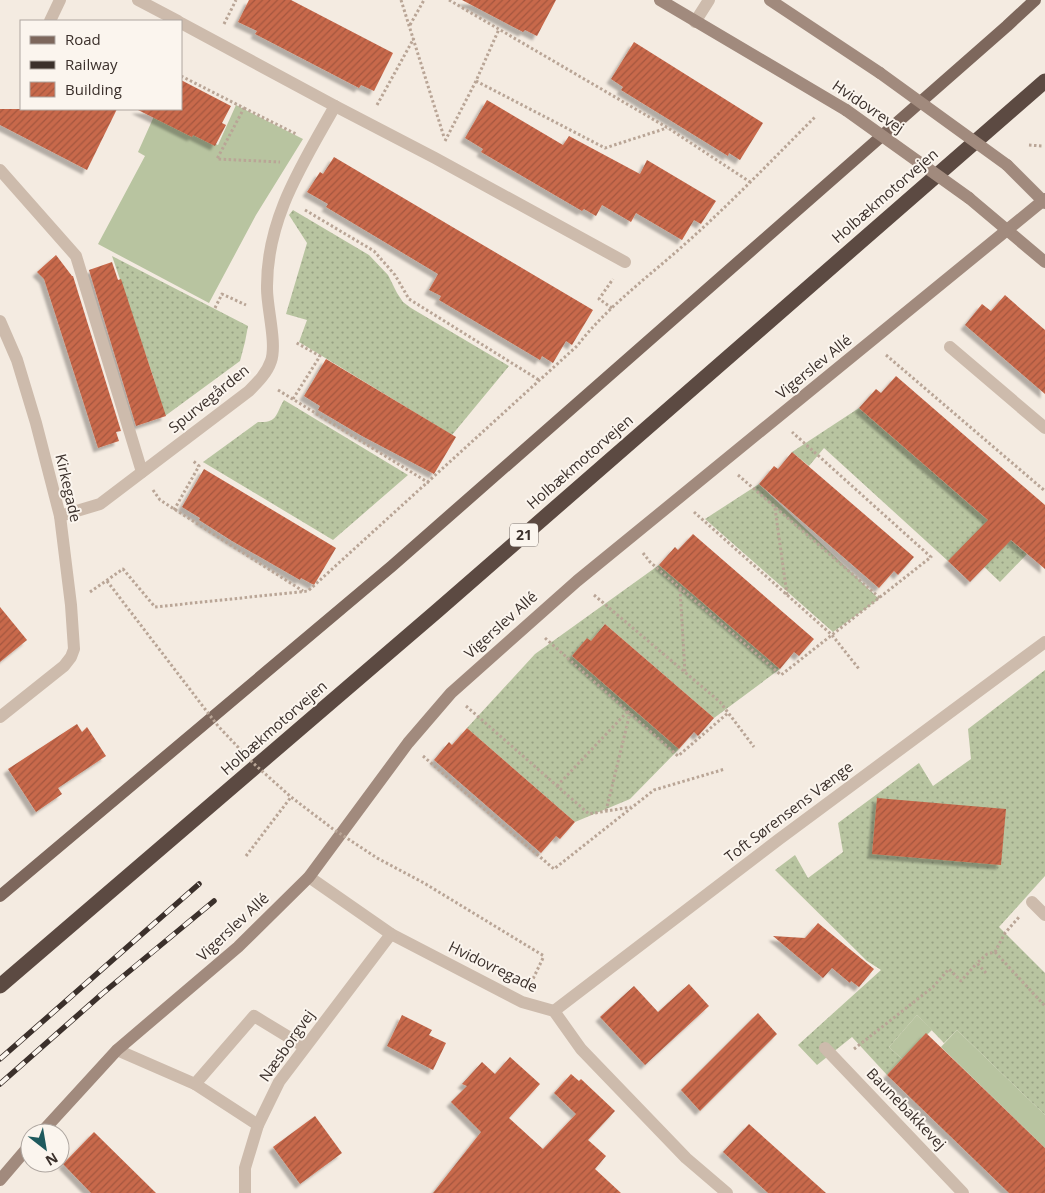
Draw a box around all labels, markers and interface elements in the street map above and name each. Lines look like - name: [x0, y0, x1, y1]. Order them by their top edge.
- legend: [20, 20, 182, 110]
- text: Road: [65, 29, 101, 49]
- text: Railway: [65, 54, 118, 74]
- street label: Hvidovrevej: [829, 75, 908, 137]
- text: Building: [65, 79, 122, 99]
- street label: Holbækmotorvejen: [827, 144, 942, 247]
- street label: Vigerslev Allé: [771, 330, 855, 403]
- street label: Spurvegården: [164, 360, 253, 437]
- street label: Holbækmotorvejen: [522, 410, 637, 513]
- street label: Kirkegade: [51, 452, 87, 524]
- road number: 21: [510, 524, 538, 546]
- street label: Vigerslev Allé: [460, 586, 541, 662]
- street label: Holbækmotorvejen: [216, 676, 331, 779]
- street label: Toft Sørensens Vænge: [720, 756, 857, 866]
- street label: Vigerslev Allé: [192, 888, 273, 965]
- street label: Hvidovregade: [446, 936, 541, 996]
- street label: Næsborgvej: [254, 1005, 318, 1085]
- street label: Baunebakkevej: [863, 1063, 951, 1153]
- north arrow: [20, 1123, 70, 1173]
- text: N: [42, 1148, 62, 1171]

